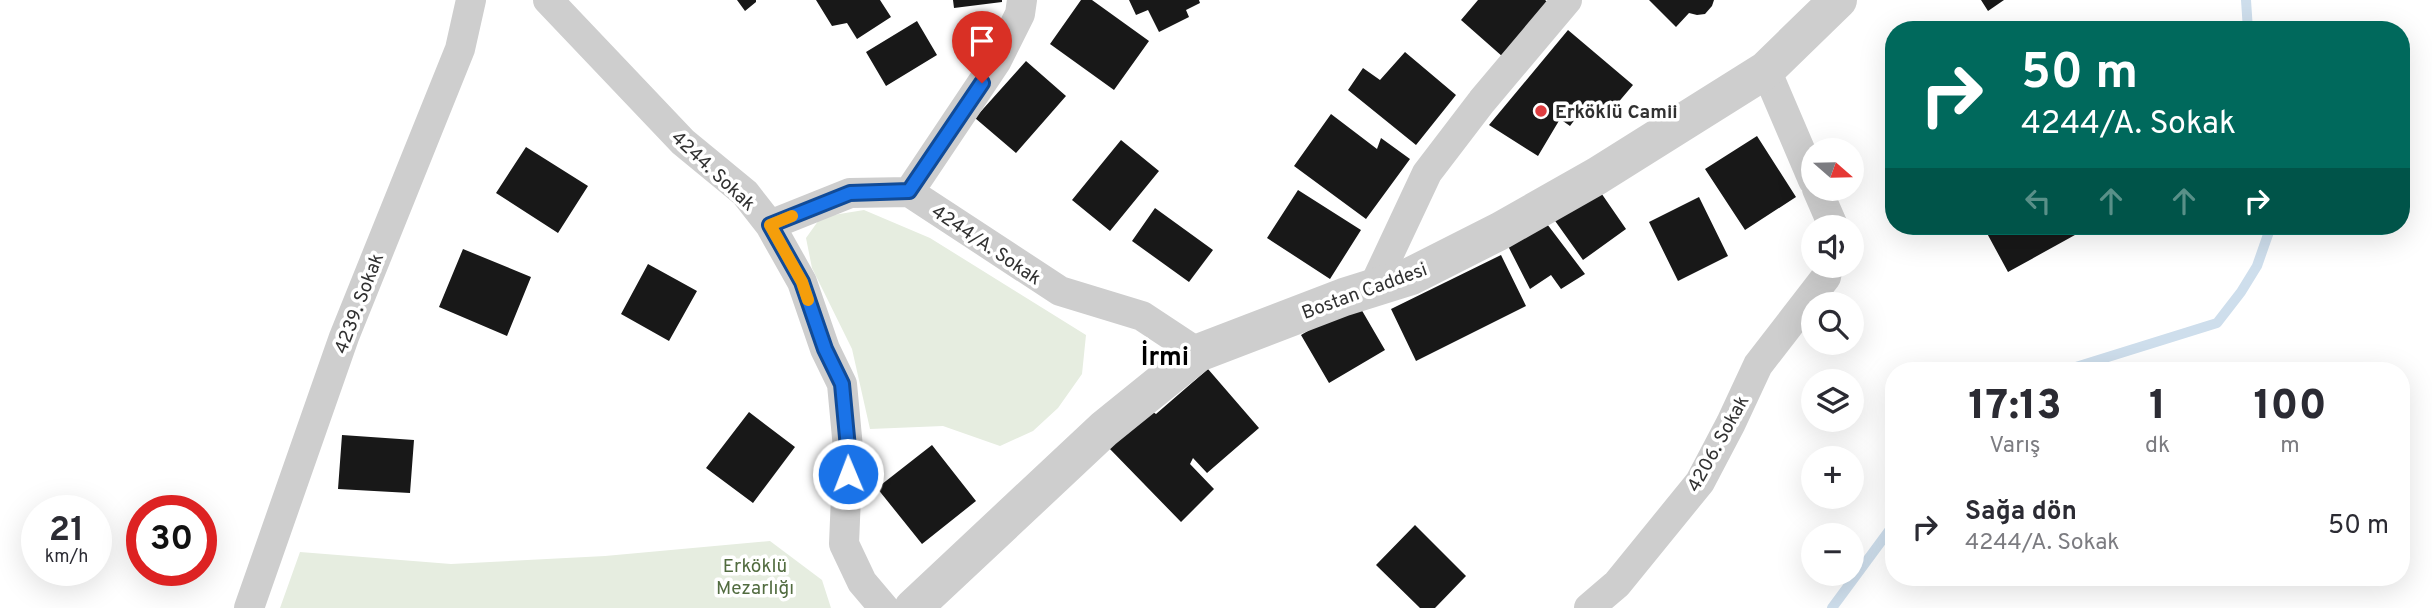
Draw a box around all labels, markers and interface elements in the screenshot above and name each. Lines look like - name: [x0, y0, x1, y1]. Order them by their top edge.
- pin: [952, 11, 1012, 83]
- icon: arrive: [963, 22, 1001, 60]
- text: 50 m: [2021, 44, 2138, 106]
- icon: right: [1906, 49, 1997, 140]
- place label: Erköklü Camii: [1555, 101, 1678, 125]
- marker: Erköklü Camii: [1533, 103, 1549, 119]
- text: 4244/A. Sokak: [2021, 105, 2236, 145]
- street label: 4244. Sokak: [665, 126, 760, 217]
- north arrow: [1801, 138, 1864, 201]
- map controls: [1801, 138, 1864, 586]
- icon: left: [2019, 182, 2057, 220]
- icon: ahead: [2092, 182, 2130, 220]
- icon: ahead: [2165, 182, 2203, 220]
- icon: right: [2238, 182, 2276, 220]
- street label: 4244/A. Sokak: [926, 200, 1045, 291]
- button: sound: [1801, 215, 1864, 278]
- street label: 4239. Sokak: [330, 250, 390, 357]
- street label: Bostan Caddesi: [1299, 258, 1431, 326]
- button: search: [1801, 292, 1864, 355]
- district label: İrmi: [1141, 340, 1189, 375]
- button: layers: [1801, 369, 1864, 432]
- text: 17:13: [1968, 381, 2062, 434]
- text: 1: [2149, 381, 2166, 434]
- text: 100: [2253, 381, 2327, 434]
- street label: 4206. Sokak: [1682, 391, 1755, 497]
- text: Varış: [1989, 432, 2041, 461]
- text: dk: [2145, 432, 2170, 461]
- text: m: [2280, 432, 2300, 461]
- position arrow: [811, 437, 885, 511]
- button: +: [1801, 446, 1864, 509]
- speed limit sign: 30: [126, 495, 217, 586]
- text: Sağa dön: [1965, 496, 2077, 529]
- icon: right: [1906, 508, 1944, 546]
- text: 21: [49, 509, 84, 553]
- text: 50 m: [2328, 510, 2389, 543]
- button: −: [1801, 523, 1864, 586]
- text: 4244/A. Sokak: [1965, 529, 2119, 558]
- text: km/h: [45, 546, 88, 569]
- park label: Erköklü Mezarlığı: [716, 555, 794, 601]

